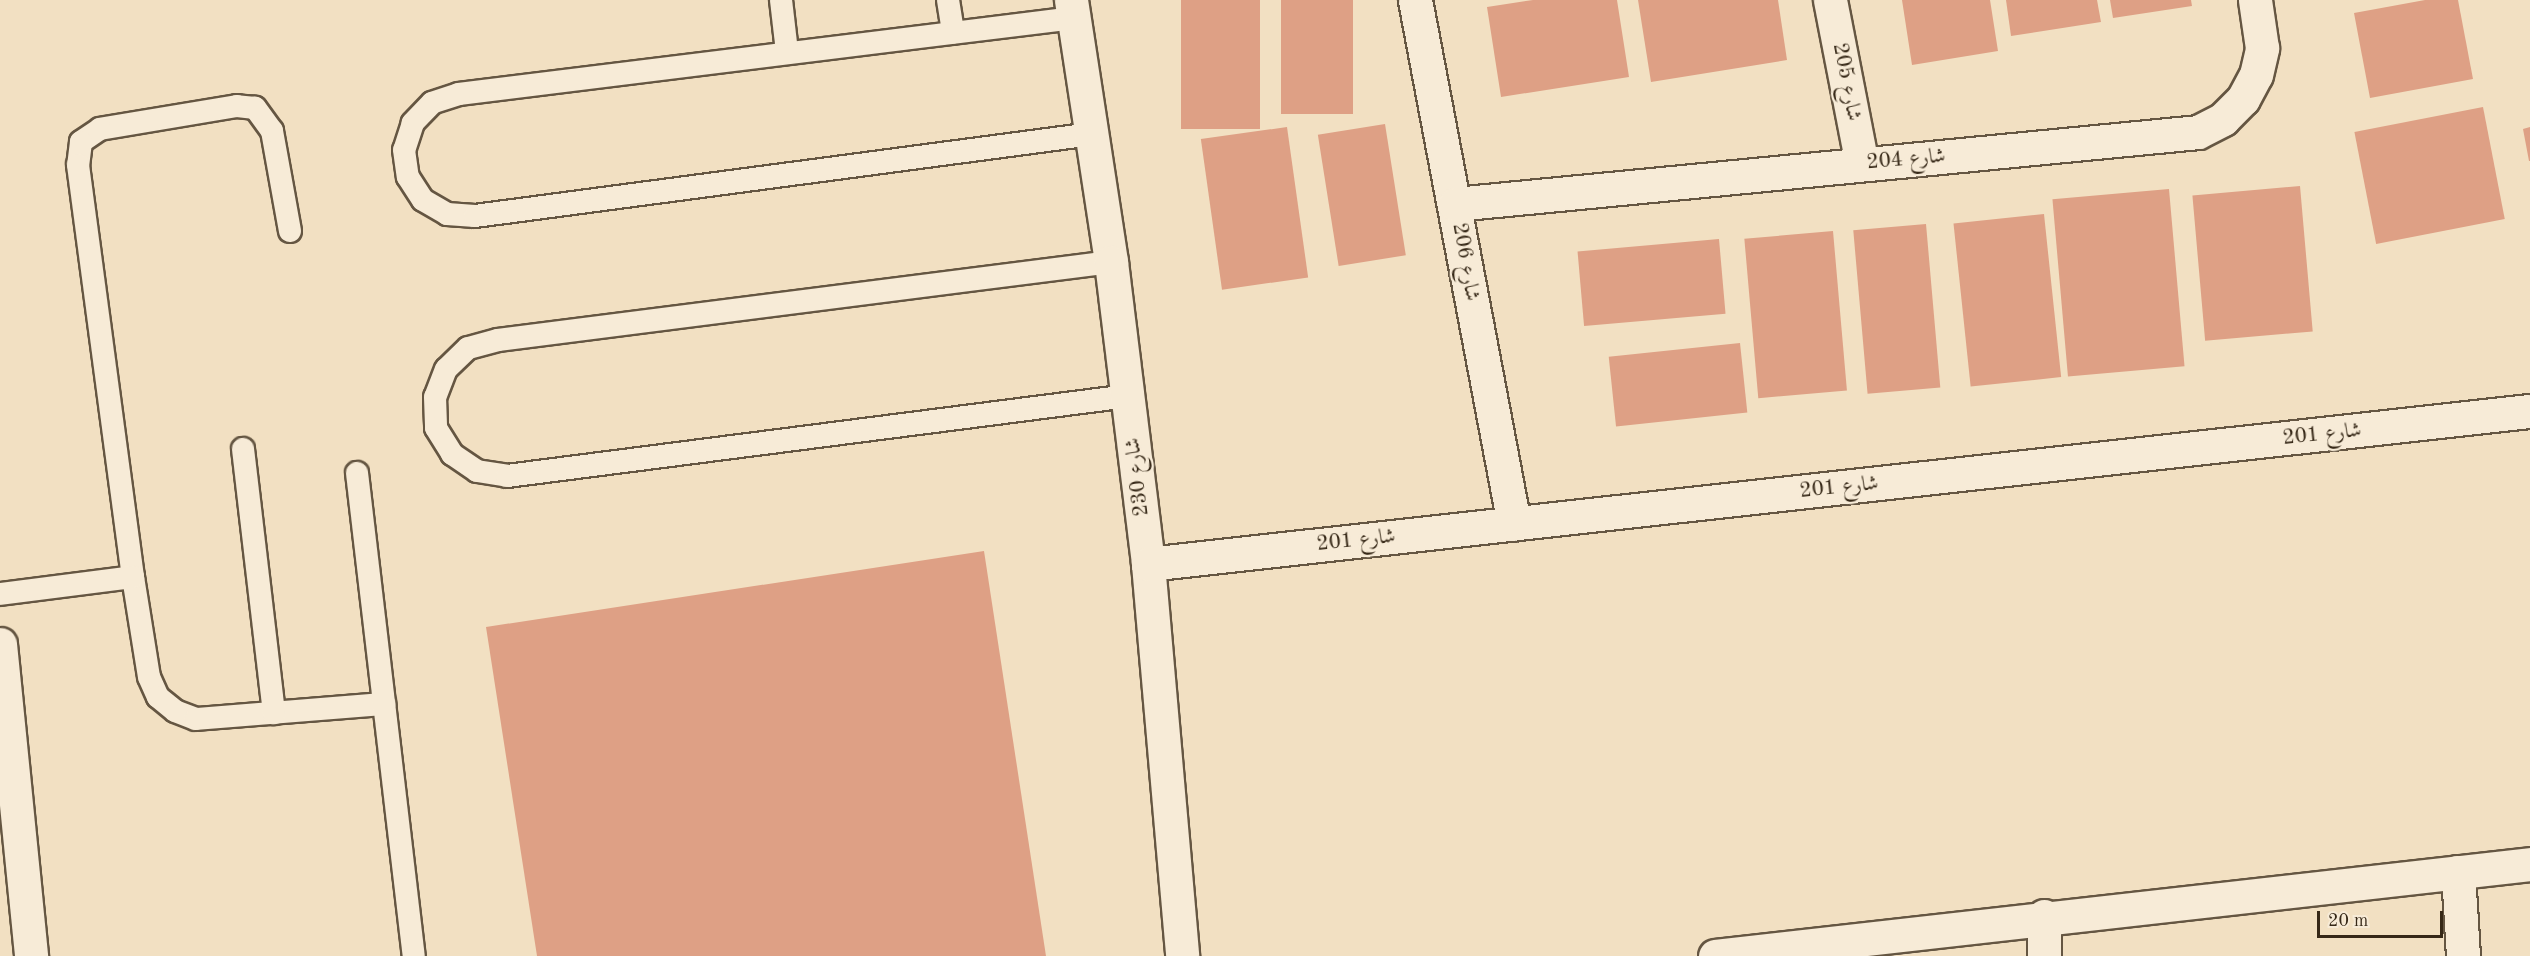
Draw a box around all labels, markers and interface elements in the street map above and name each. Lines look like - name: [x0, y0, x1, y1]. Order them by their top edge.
- street label: شارع 205: [1826, 41, 1866, 123]
- street label: شارع 204: [1866, 144, 1946, 176]
- street label: شارع 206: [1446, 221, 1484, 303]
- street label: شارع 201: [2281, 418, 2363, 452]
- street label: شارع 230: [1121, 436, 1155, 518]
- street label: شارع 201: [1798, 471, 1880, 505]
- street label: شارع 201: [1315, 524, 1397, 558]
- scale bar: [2320, 899, 2446, 937]
- text: 20 m: [2328, 912, 2368, 930]

